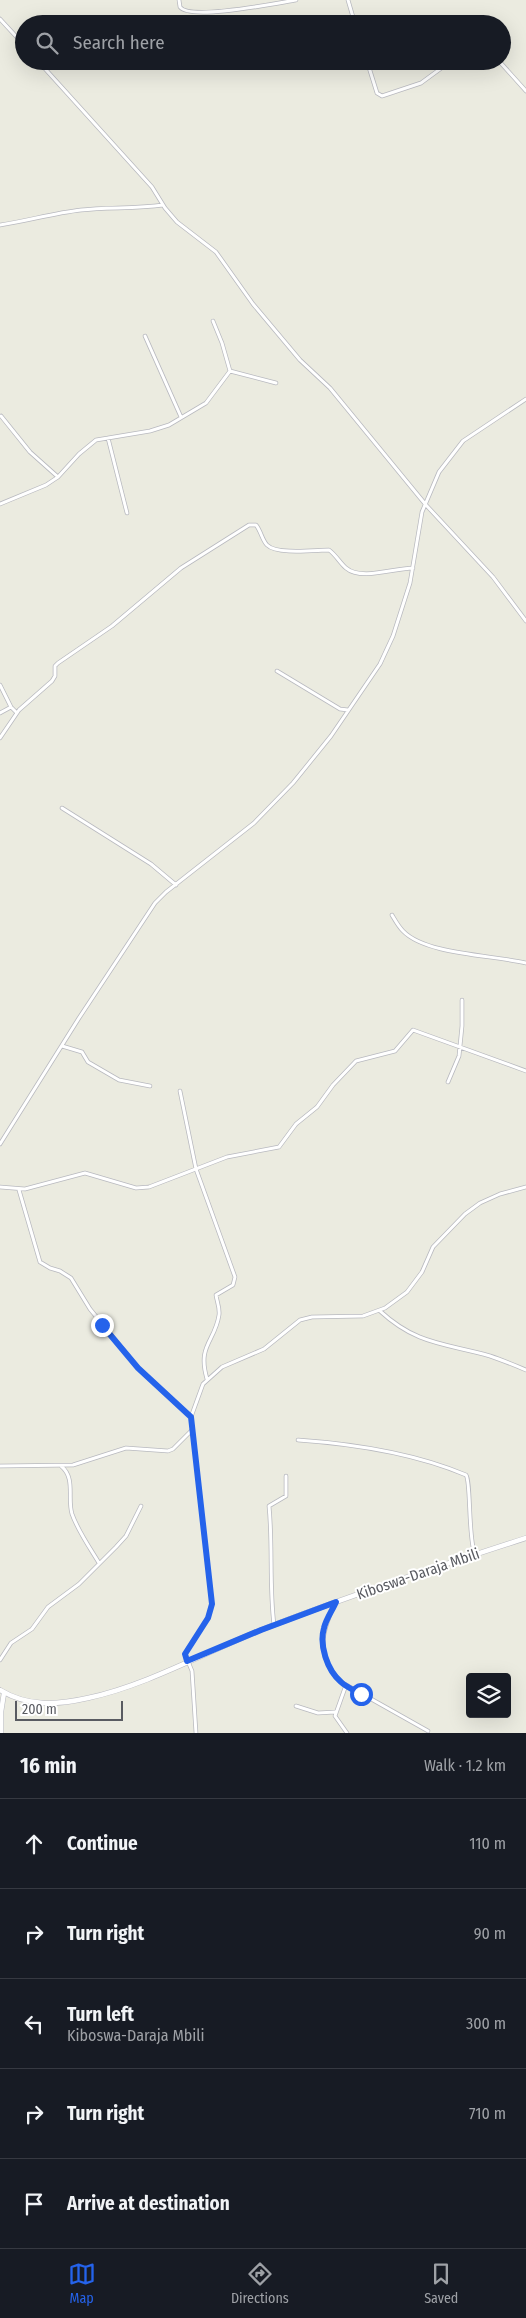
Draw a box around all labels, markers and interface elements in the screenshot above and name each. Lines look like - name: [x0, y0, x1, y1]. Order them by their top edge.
- search box: [15, 15, 511, 70]
- icon: search: [33, 29, 61, 57]
- text: Search here: [73, 31, 165, 54]
- route end: [91, 1314, 114, 1337]
- street label: Kiboswa-Daraja Mbili: [354, 1544, 482, 1604]
- map controls: [466, 1673, 511, 1718]
- button: layers: [466, 1673, 511, 1718]
- route start: [350, 1683, 373, 1706]
- scale bar: [15, 1698, 122, 1721]
- text: 200 m: [22, 1701, 57, 1718]
- text: 16 min: [20, 1753, 77, 1779]
- text: Walk · 1.2 km: [424, 1756, 506, 1775]
- icon: ahead: [20, 1830, 48, 1858]
- text: Continue: [67, 1832, 138, 1855]
- text: 110 m: [469, 1834, 506, 1853]
- icon: right: [20, 1920, 48, 1948]
- text: Turn right: [67, 1922, 144, 1945]
- text: 90 m: [474, 1924, 506, 1943]
- text: Turn left: [67, 2003, 134, 2026]
- icon: left: [20, 2010, 48, 2038]
- text: 300 m: [466, 2014, 506, 2033]
- text: Kiboswa-Daraja Mbili: [67, 2026, 205, 2045]
- icon: right: [20, 2100, 48, 2128]
- text: Turn right: [67, 2102, 144, 2125]
- text: 710 m: [469, 2104, 506, 2123]
- icon: arrive: [20, 2190, 48, 2218]
- text: Arrive at destination: [67, 2192, 230, 2215]
- tab: Map: [68, 2260, 96, 2307]
- tab: Directions: [231, 2260, 289, 2307]
- tab: Saved: [424, 2260, 458, 2307]

